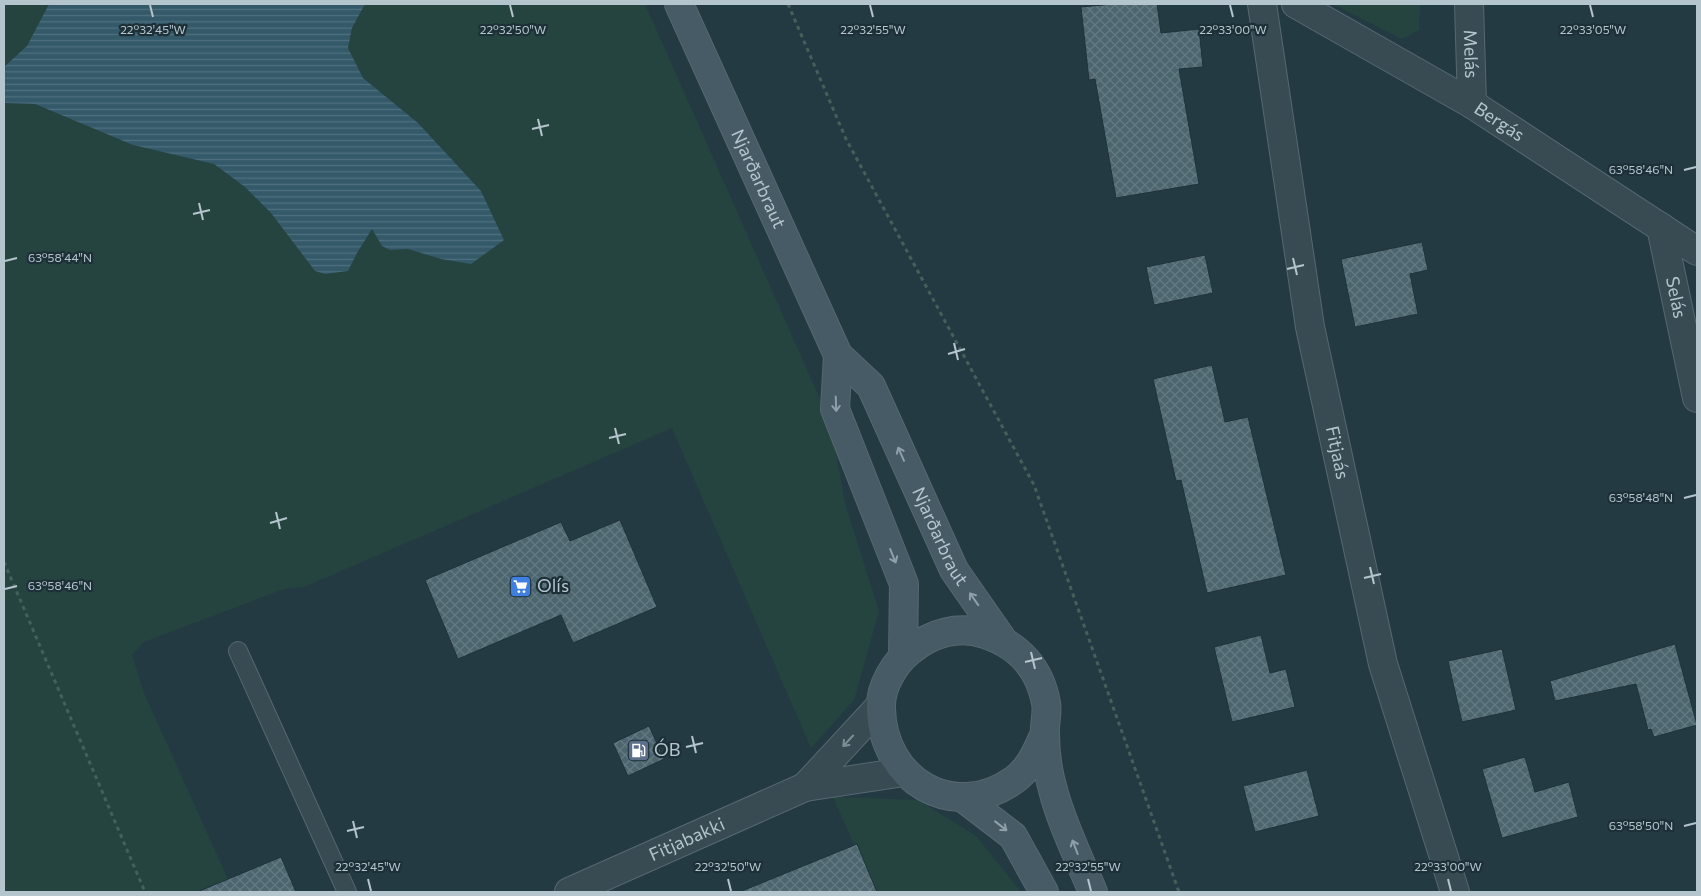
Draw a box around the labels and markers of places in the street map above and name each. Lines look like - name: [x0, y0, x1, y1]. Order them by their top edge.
- supermarket icon: Olís: [509, 574, 533, 598]
- place label: Olís: [537, 574, 569, 596]
- fuel station icon: ÓB: [626, 738, 650, 762]
- place label: ÓB: [654, 738, 680, 760]

